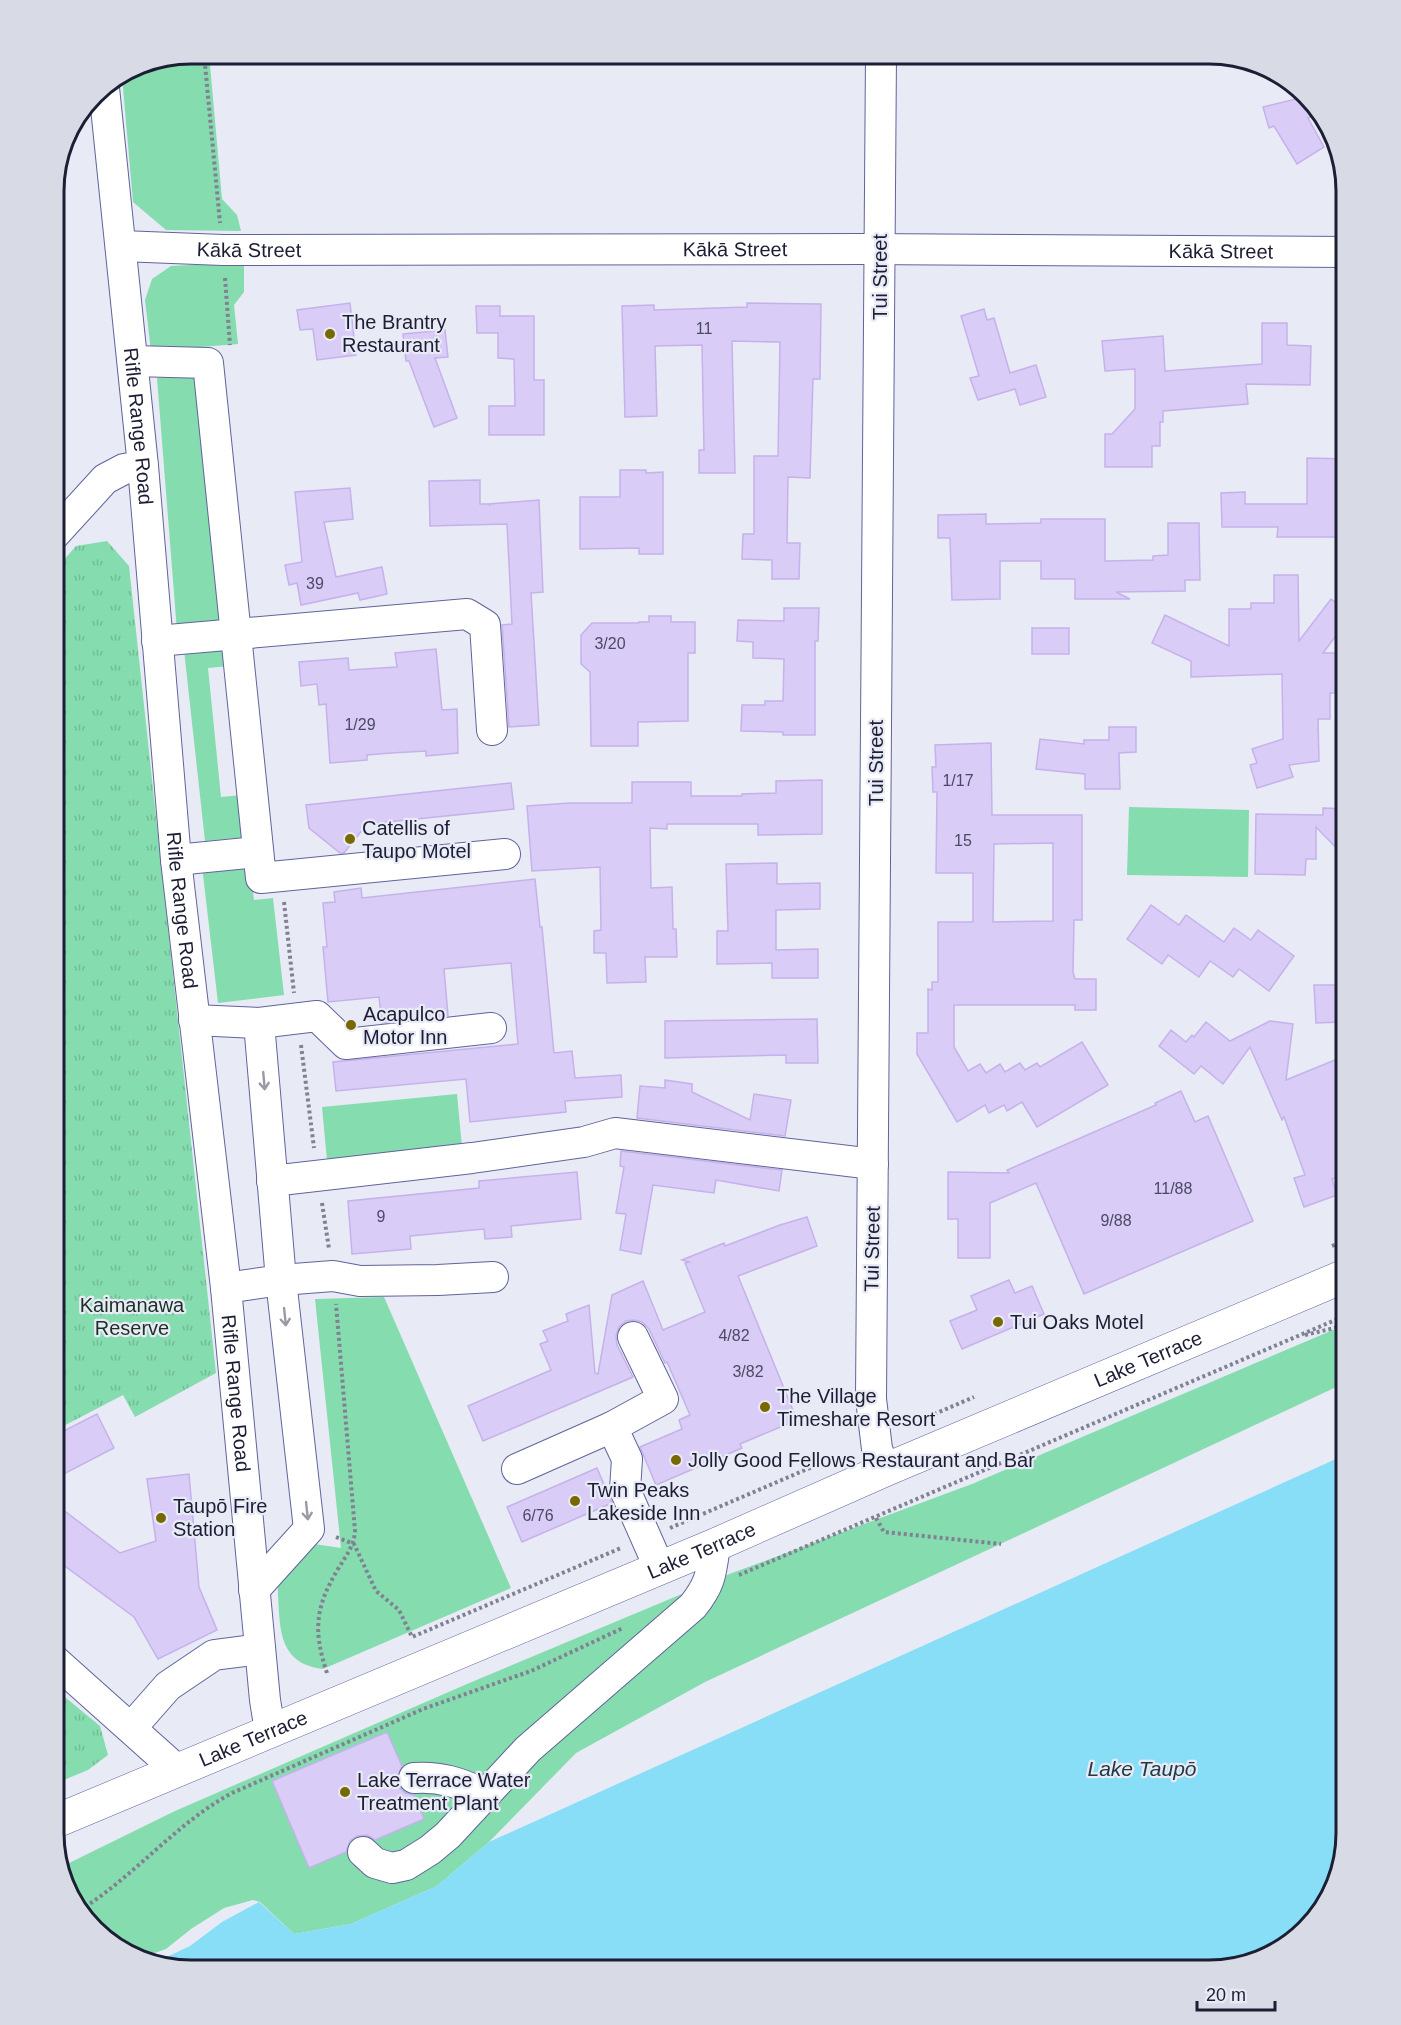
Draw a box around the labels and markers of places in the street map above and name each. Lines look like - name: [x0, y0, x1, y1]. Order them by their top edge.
- place label: The Brantry Restaurant: [342, 311, 446, 356]
- marker: The Brantry Restaurant: [323, 327, 337, 341]
- place label: Catellis of Taupo Motel: [362, 817, 471, 862]
- marker: Catellis of Taupo Motel: [343, 832, 357, 846]
- place label: Acapulco Motor Inn: [363, 1003, 447, 1048]
- marker: Acapulco Motor Inn: [344, 1018, 358, 1032]
- place label: Tui Oaks Motel: [1010, 1311, 1144, 1333]
- marker: Tui Oaks Motel: [991, 1315, 1005, 1329]
- place label: The Village Timeshare Resort: [777, 1385, 936, 1430]
- marker: The Village Timeshare Resort: [758, 1400, 772, 1414]
- place label: Jolly Good Fellows Restaurant and Bar: [688, 1449, 1035, 1471]
- marker: Jolly Good Fellows Restaurant and Bar: [669, 1453, 683, 1467]
- place label: Twin Peaks Lakeside Inn: [587, 1479, 700, 1524]
- marker: Twin Peaks Lakeside Inn: [568, 1494, 582, 1508]
- place label: Taupō Fire Station: [173, 1495, 268, 1540]
- marker: Taupō Fire Station: [154, 1511, 168, 1525]
- place label: Lake Terrace Water Treatment Plant: [357, 1769, 531, 1814]
- marker: Lake Terrace Water Treatment Plant: [338, 1785, 352, 1799]

